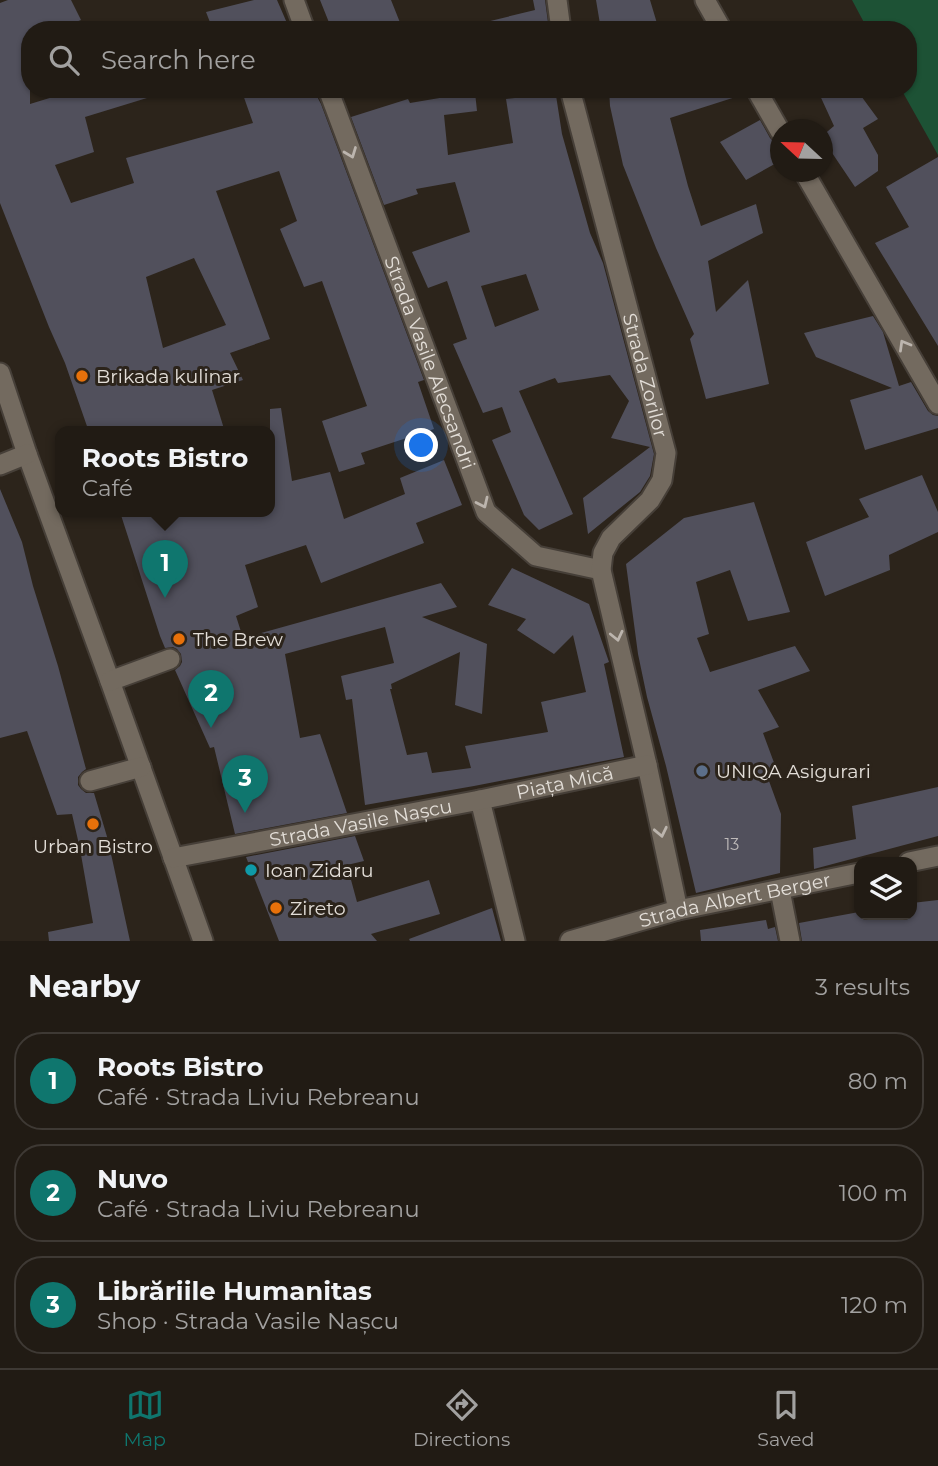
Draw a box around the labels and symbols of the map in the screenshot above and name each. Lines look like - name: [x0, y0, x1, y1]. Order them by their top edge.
- north arrow: [770, 119, 833, 182]
- one-way arrow: [343, 147, 357, 159]
- street label: Strada Vasile Alecsandri: [380, 253, 480, 472]
- street label: Strada Zorilor: [618, 310, 673, 440]
- one-way arrow: [899, 339, 912, 352]
- place label: Brikada kulinar: [96, 365, 240, 388]
- marker: Brikada kulinar: [74, 368, 90, 384]
- your location: [404, 428, 438, 462]
- one-way arrow: [475, 496, 489, 508]
- pin: 1: [142, 540, 188, 598]
- place label: The Brew: [193, 628, 283, 651]
- one-way arrow: [609, 630, 623, 642]
- marker: The Brew: [171, 631, 187, 647]
- pin: 2: [188, 670, 234, 728]
- pin: 3: [222, 755, 268, 813]
- place label: UNIQA Asigurari: [716, 760, 871, 783]
- street label: Piața Mică: [514, 761, 615, 804]
- marker: UNIQA Asigurari: [694, 763, 710, 779]
- street label: Strada Vasile Nașcu: [267, 794, 454, 851]
- marker: Urban Bistro: [85, 816, 101, 832]
- one-way arrow: [653, 826, 668, 838]
- place label: Urban Bistro: [33, 835, 153, 858]
- house number: 13: [725, 835, 739, 854]
- place label: Ioan Zidaru: [265, 859, 374, 882]
- marker: Ioan Zidaru: [243, 862, 259, 878]
- street label: Strada Albert Berger: [636, 868, 833, 932]
- place label: Zireto: [290, 897, 346, 920]
- marker: Zireto: [268, 900, 284, 916]

